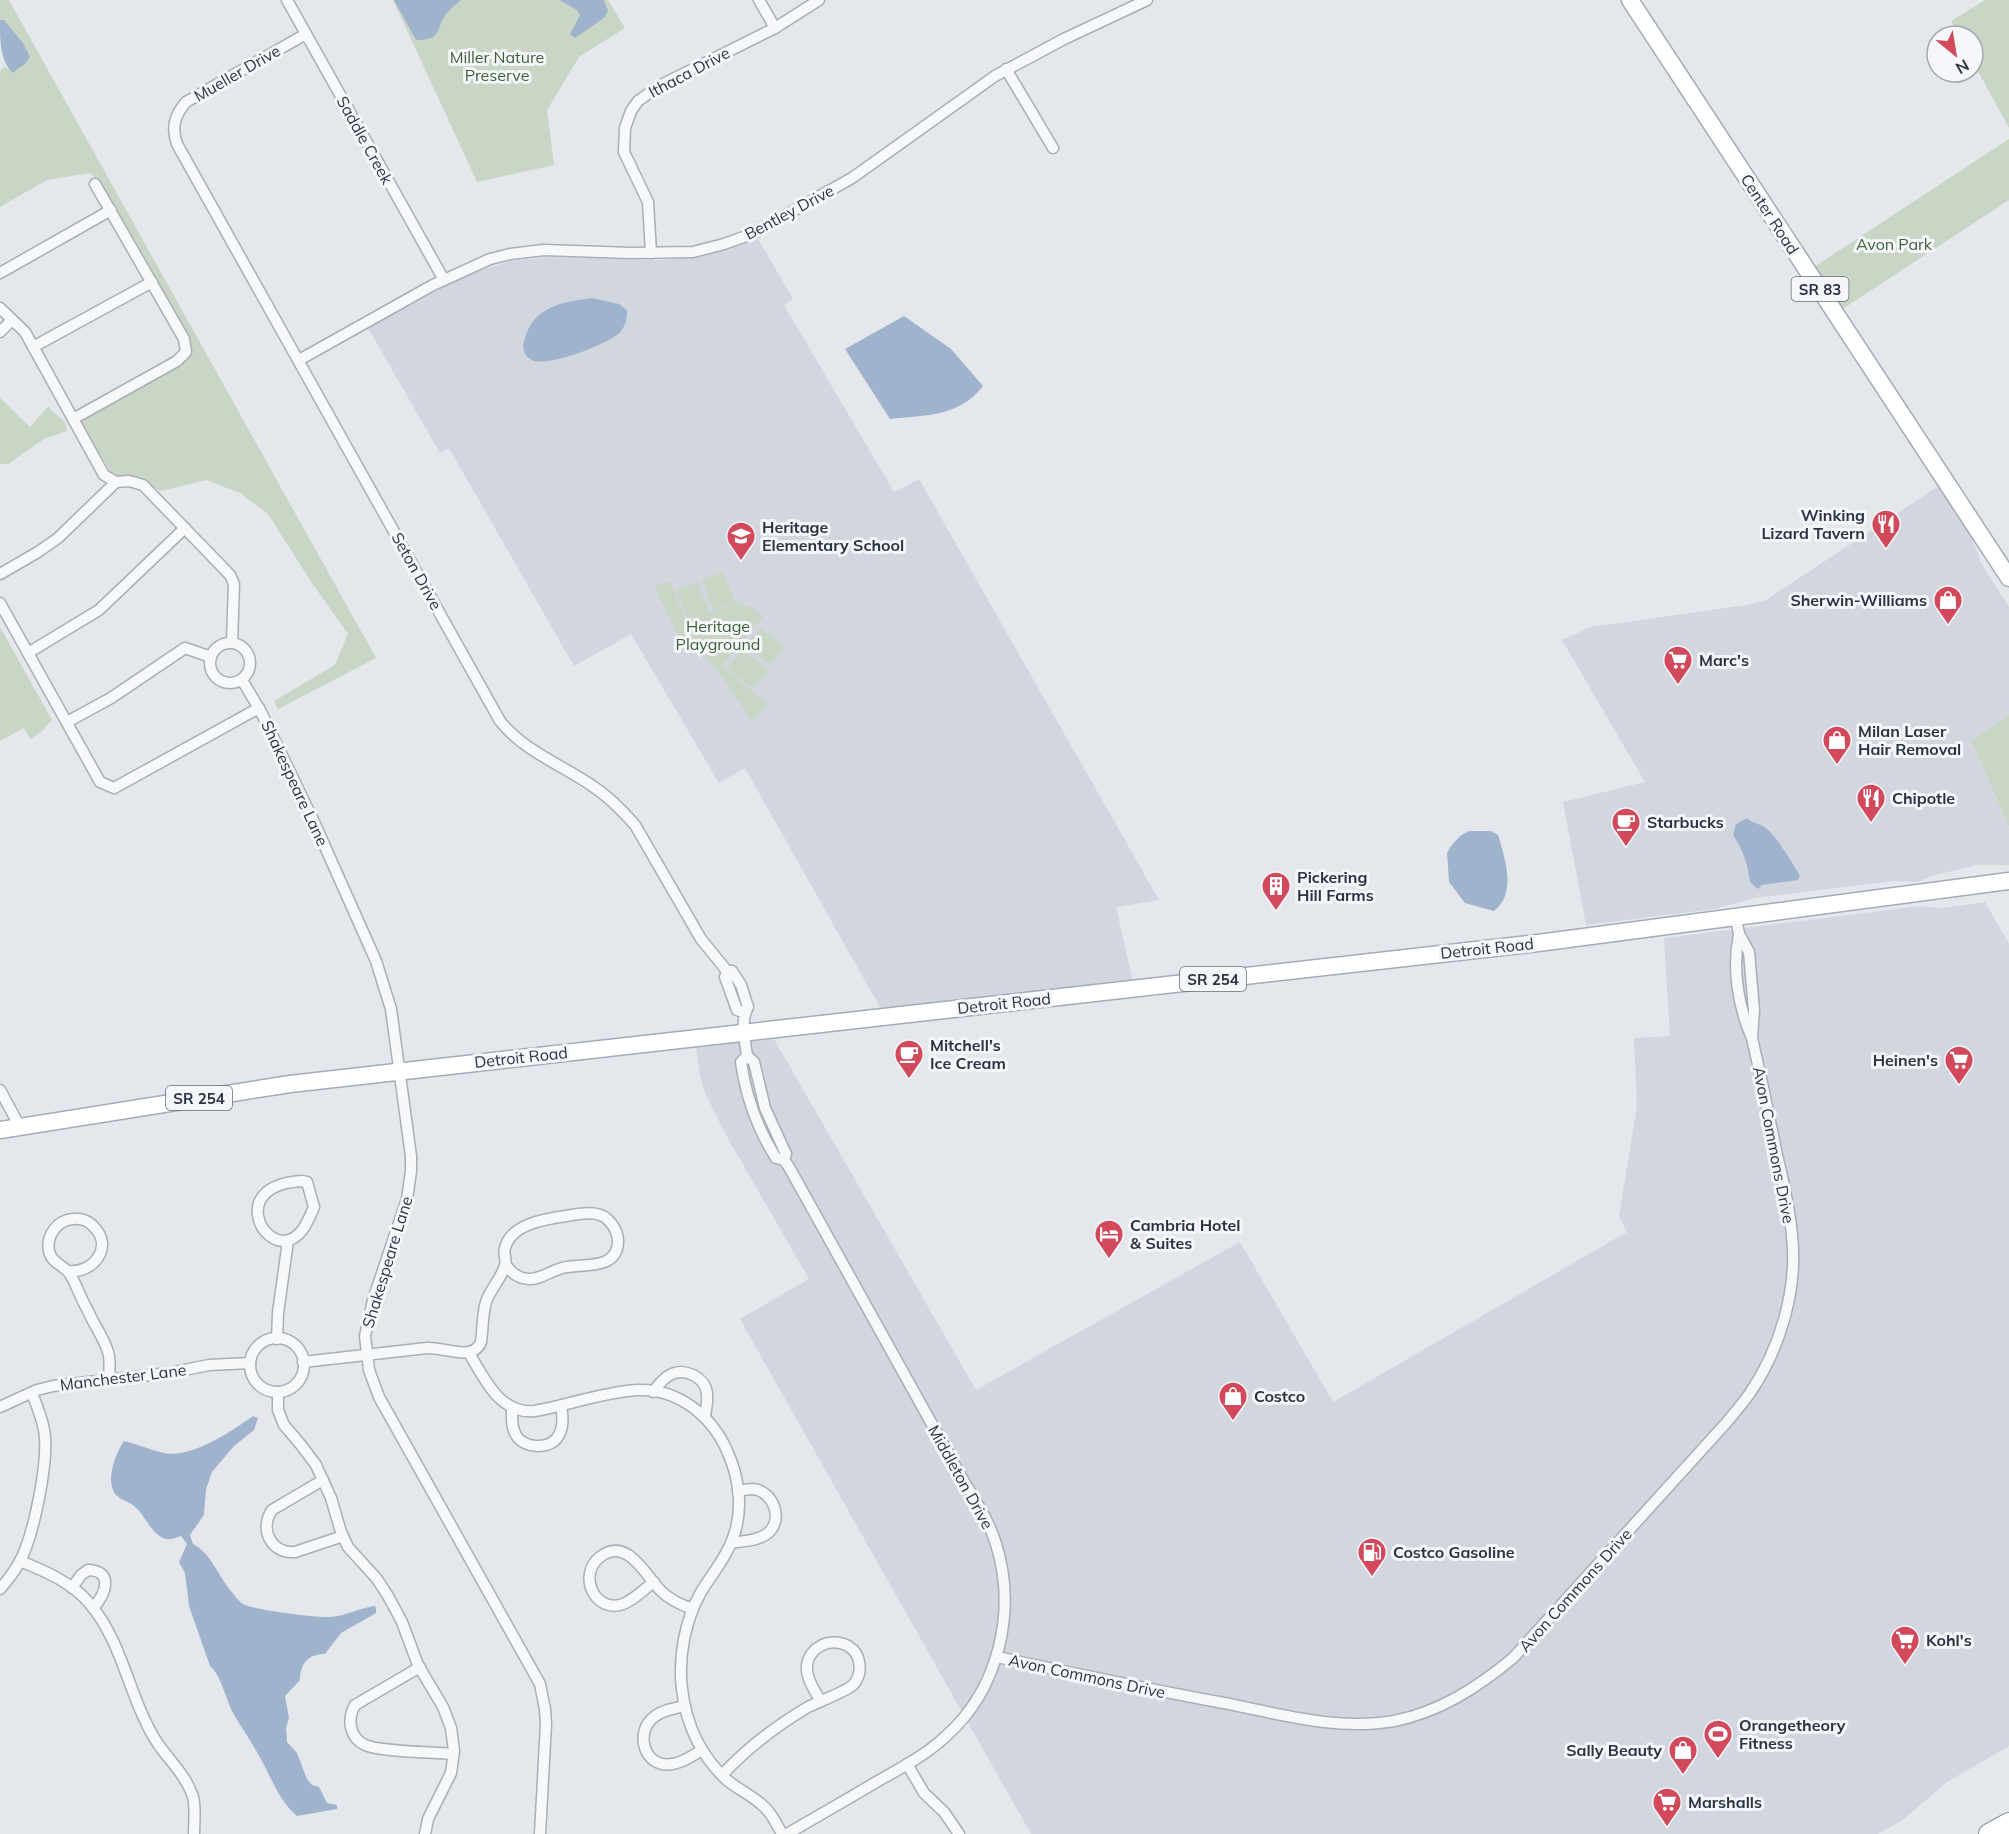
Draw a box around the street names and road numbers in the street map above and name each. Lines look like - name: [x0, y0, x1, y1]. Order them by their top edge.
- street label: Mueller Drive: [190, 40, 284, 106]
- street label: Ithaca Drive: [645, 42, 733, 102]
- street label: Saddle Creek: [333, 92, 398, 188]
- street label: Center Road: [1737, 170, 1803, 258]
- street label: Bentley Drive: [741, 180, 837, 244]
- road number: SR 83: [1792, 277, 1848, 301]
- street label: Seton Drive: [388, 529, 446, 613]
- street label: Shakespeare Lane: [257, 717, 333, 849]
- street label: Detroit Road: [1439, 933, 1535, 963]
- road number: SR 254: [1180, 967, 1246, 991]
- street label: Detroit Road: [956, 988, 1052, 1018]
- street label: Detroit Road: [473, 1042, 569, 1072]
- street label: Avon Commons Drive: [1749, 1065, 1799, 1225]
- road number: SR 254: [166, 1086, 232, 1110]
- street label: Shakespeare Lane: [357, 1194, 417, 1330]
- street label: Manchester Lane: [59, 1359, 187, 1395]
- street label: Middleton Drive: [924, 1421, 998, 1533]
- street label: Avon Commons Drive: [1514, 1524, 1636, 1656]
- street label: Avon Commons Drive: [1007, 1650, 1167, 1702]

